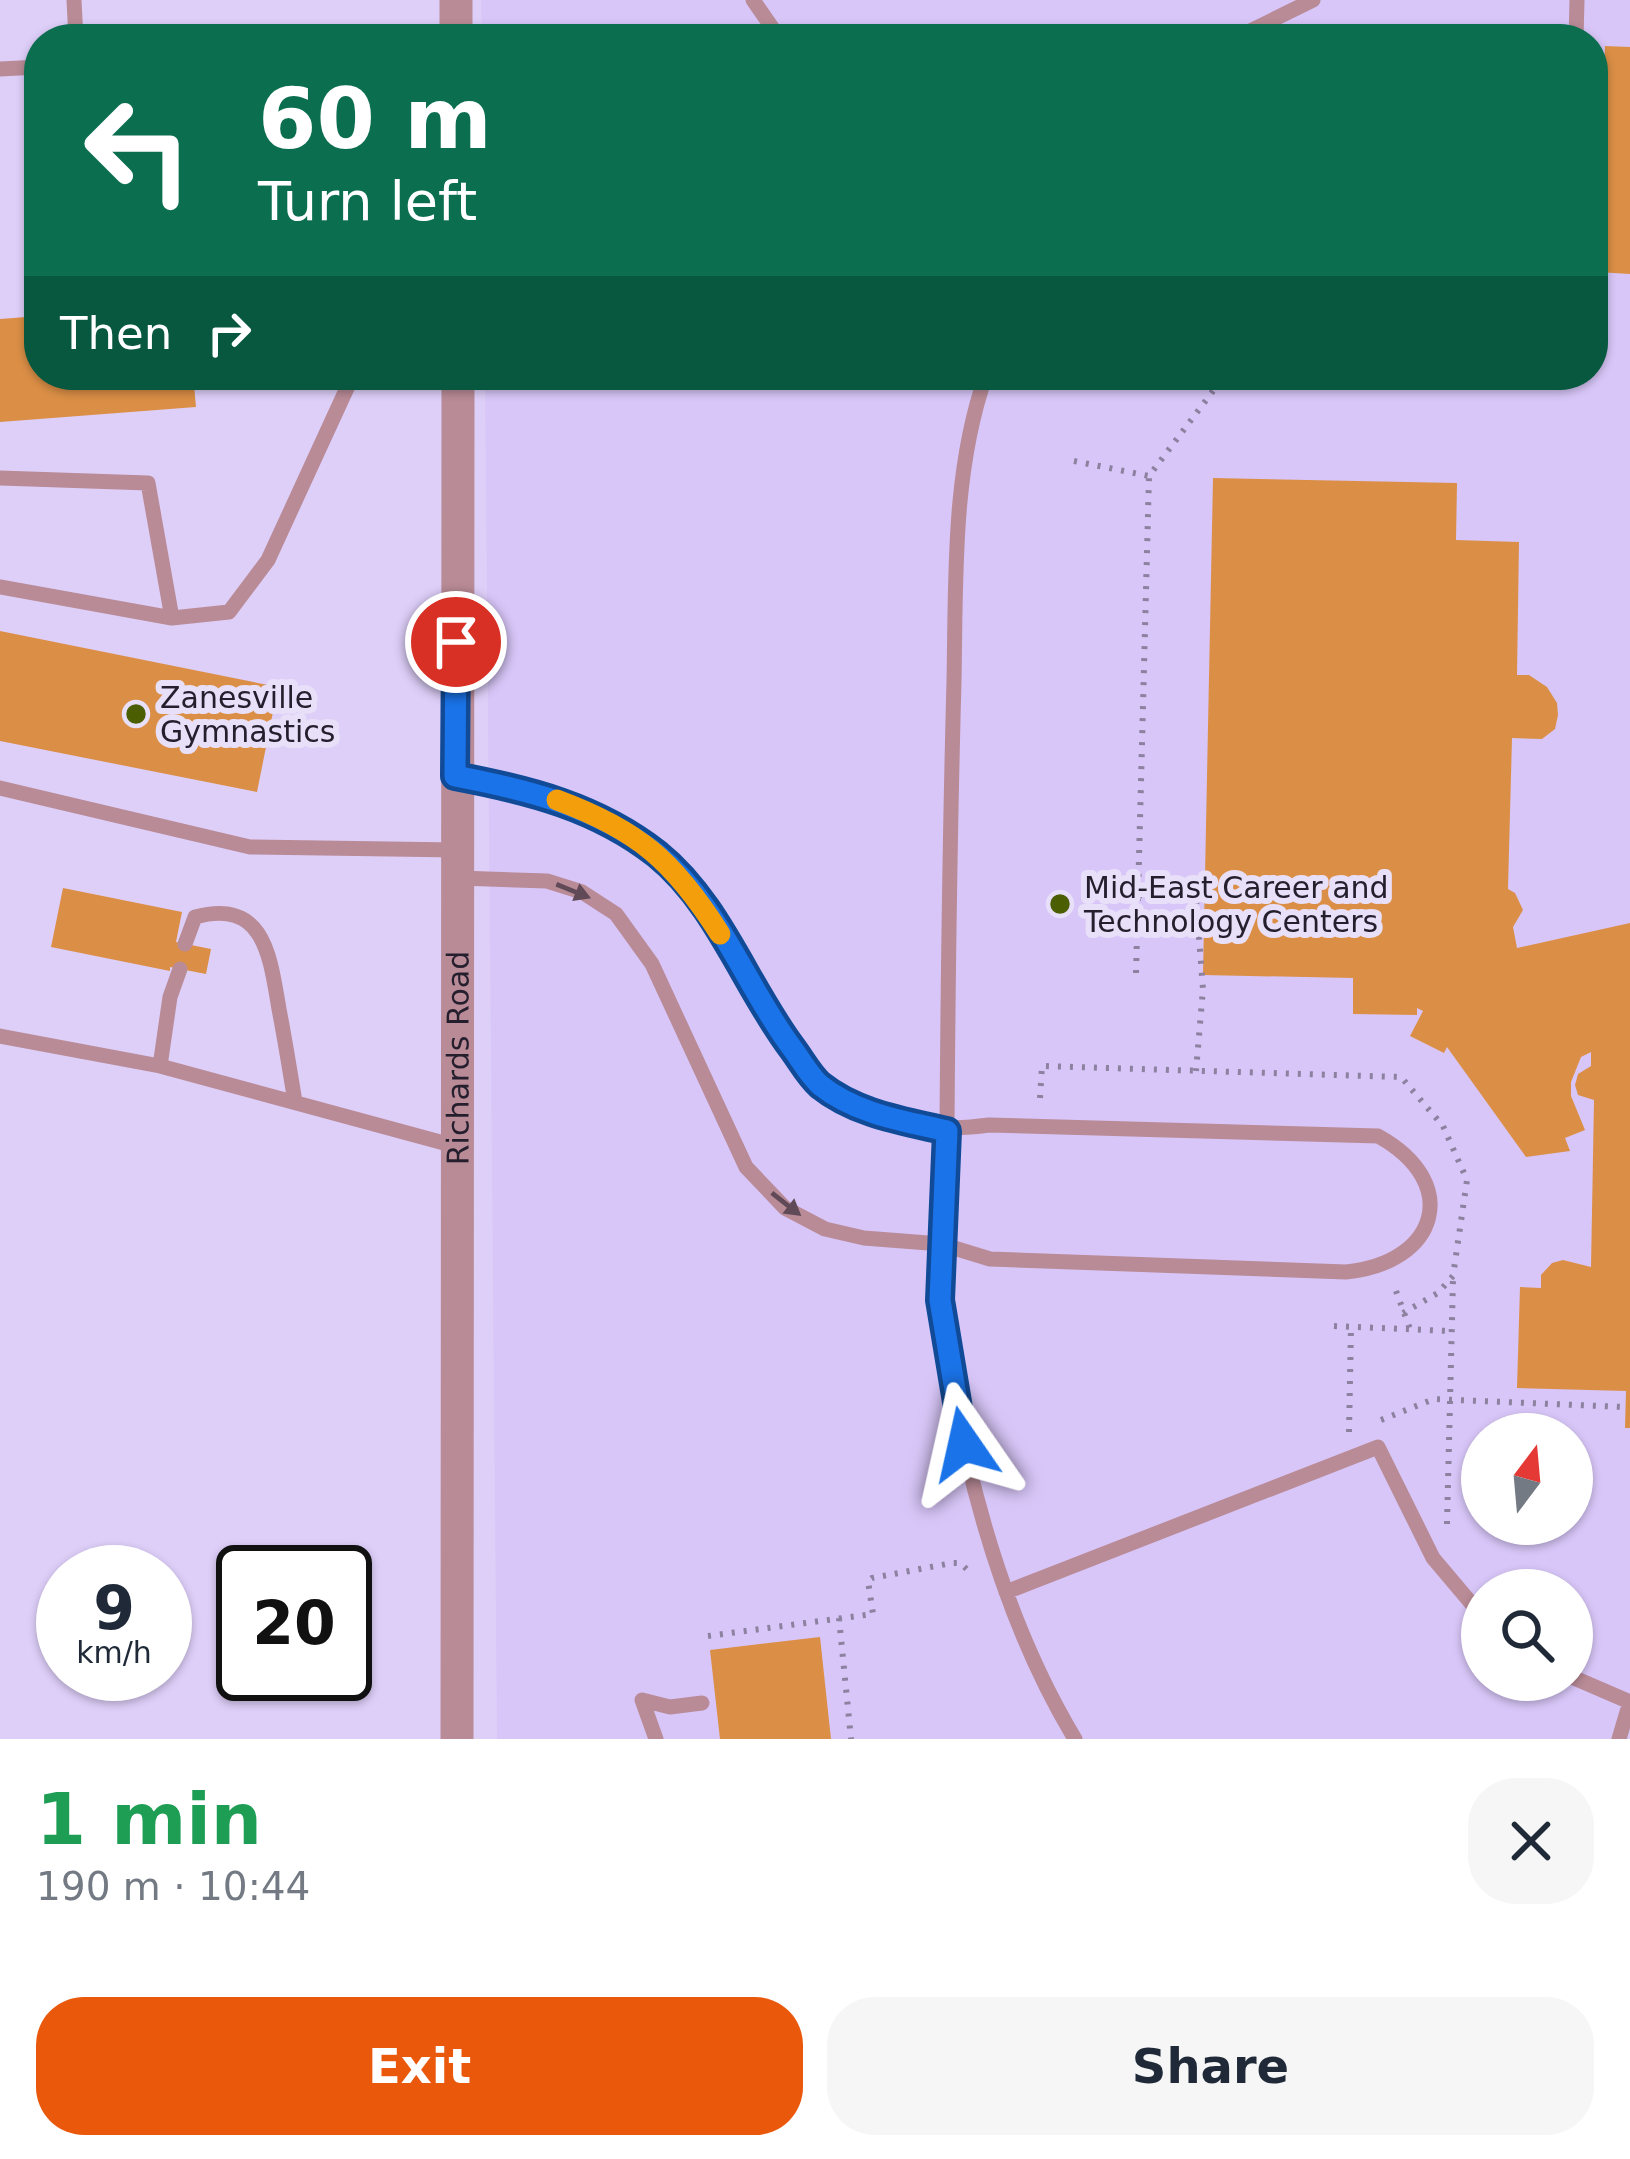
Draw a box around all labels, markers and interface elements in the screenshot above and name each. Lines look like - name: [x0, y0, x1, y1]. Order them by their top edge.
- text: 60 m: [258, 70, 492, 168]
- icon: left: [60, 72, 216, 228]
- text: Turn left: [258, 170, 477, 233]
- icon: right: [196, 300, 262, 366]
- text: Then: [60, 307, 172, 360]
- pin: [405, 591, 507, 693]
- icon: arrive: [423, 609, 489, 675]
- place label: Zanesville Gymnastics: [160, 680, 335, 749]
- marker: Zanesville Gymnastics: [123, 701, 149, 727]
- place label: Mid-East Career and Technology Centers: [1083, 870, 1389, 939]
- one-way arrow: [555, 882, 591, 901]
- marker: Mid-East Career and Technology Centers: [1047, 891, 1073, 917]
- street label: Richards Road: [440, 951, 475, 1165]
- one-way arrow: [770, 1191, 801, 1217]
- position arrow: [901, 1381, 1027, 1507]
- north arrow: [1461, 1413, 1593, 1545]
- map controls: [1461, 1413, 1593, 1701]
- speed limit sign: 20: [216, 1545, 372, 1701]
- button: search: [1461, 1569, 1593, 1701]
- text: 9: [93, 1573, 135, 1643]
- text: km/h: [76, 1635, 152, 1670]
- text: 1 min: [36, 1777, 262, 1861]
- button: close: [1468, 1778, 1594, 1904]
- text: 190 m · 10:44: [36, 1864, 310, 1909]
- button: Exit: [36, 1997, 803, 2135]
- button: Share: [827, 1997, 1594, 2135]

